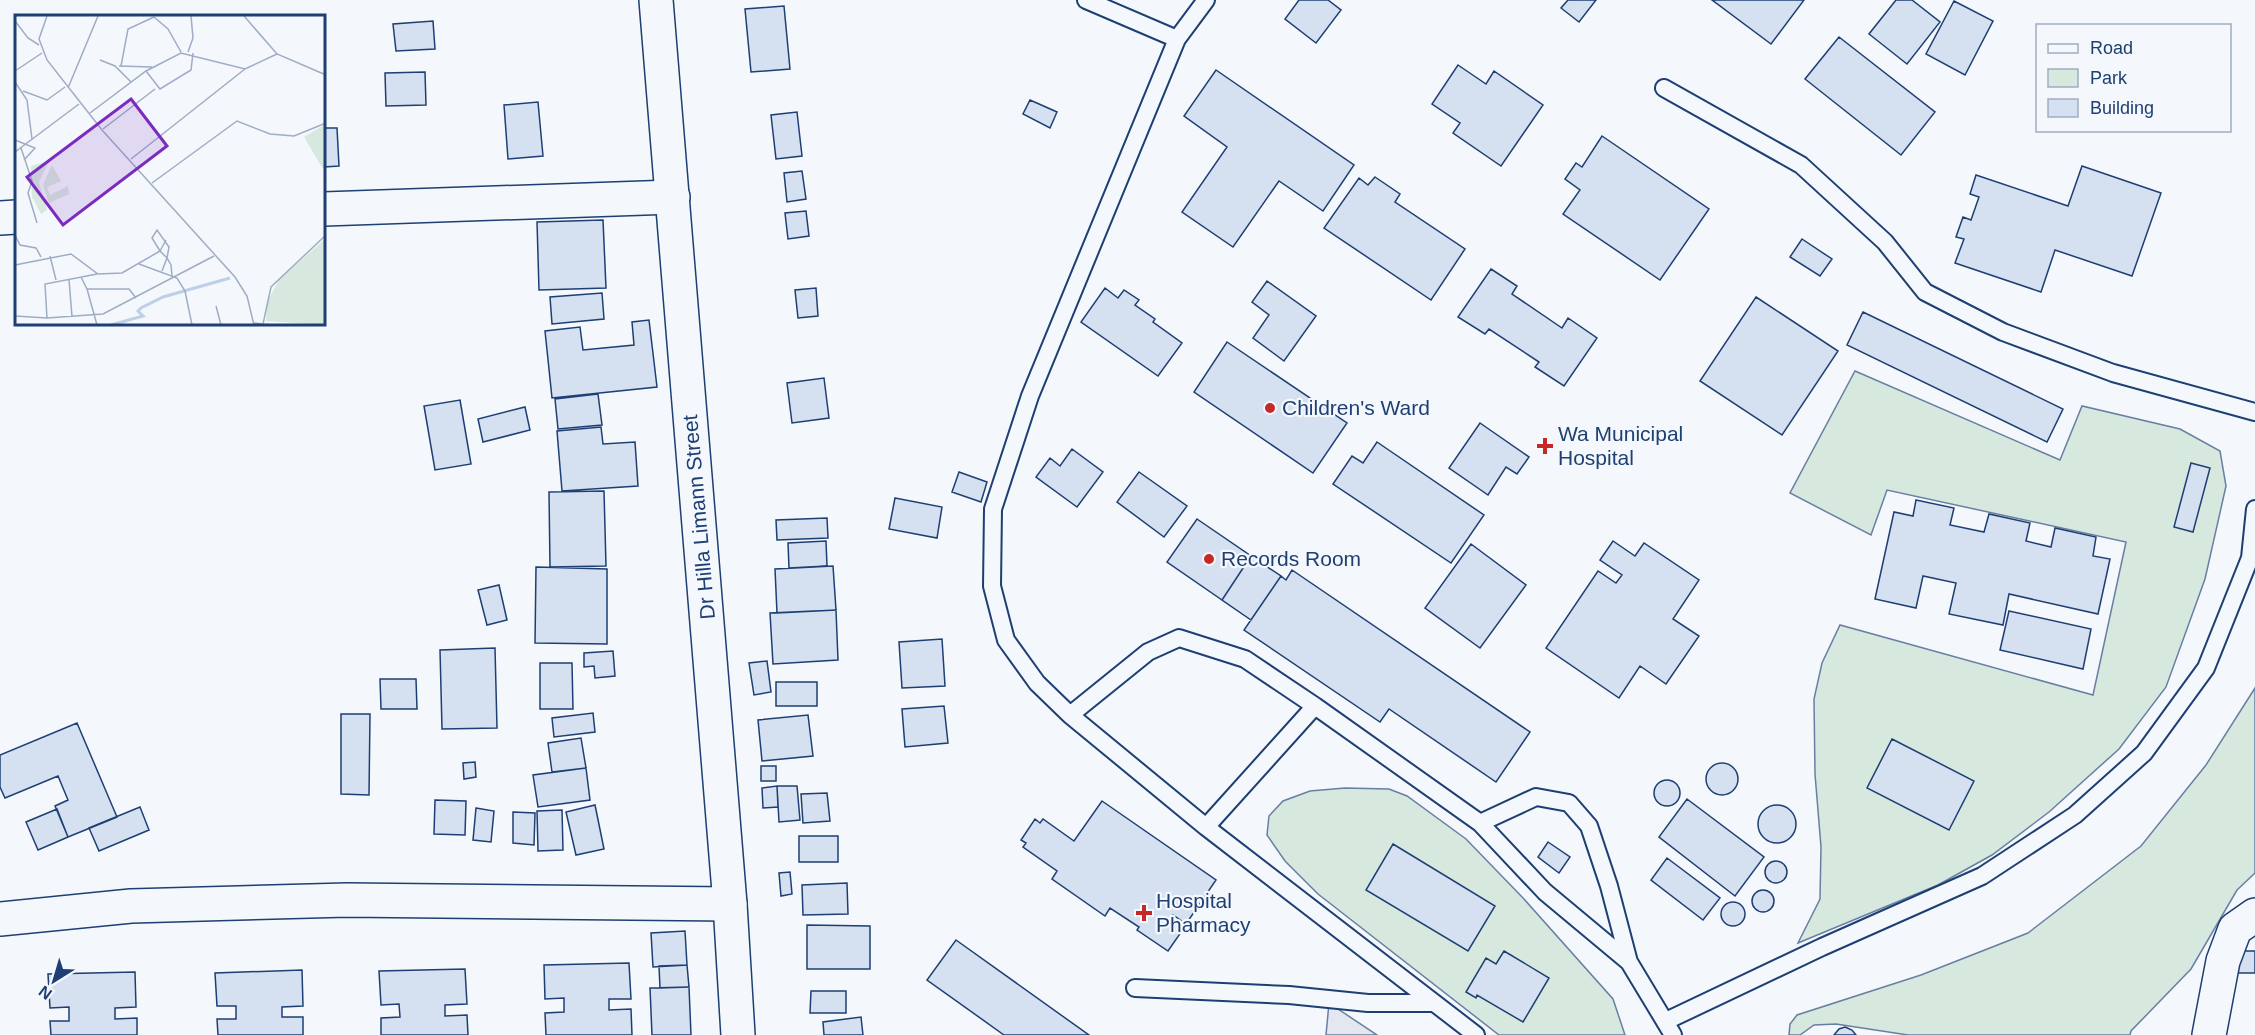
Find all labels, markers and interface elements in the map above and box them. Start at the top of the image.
inset map [15,15,326,326]
legend [2036,24,2231,132]
text: Road [2090,38,2133,58]
text: Park [2090,68,2128,88]
text: Building [2090,98,2154,118]
place label: Children's Ward [1282,396,1430,419]
marker: Children's Ward [1263,401,1277,415]
street label: Dr Hilla Limann Street [678,414,719,620]
place label: Wa Municipal Hospital [1558,422,1683,469]
marker: Wa Municipal Hospital [1536,437,1554,455]
place label: Records Room [1221,547,1361,570]
marker: Records Room [1202,552,1216,566]
place label: Hospital Pharmacy [1156,889,1251,936]
marker: Hospital Pharmacy [1137,906,1151,920]
north arrow [24,951,84,1011]
text: N [36,982,55,1003]

